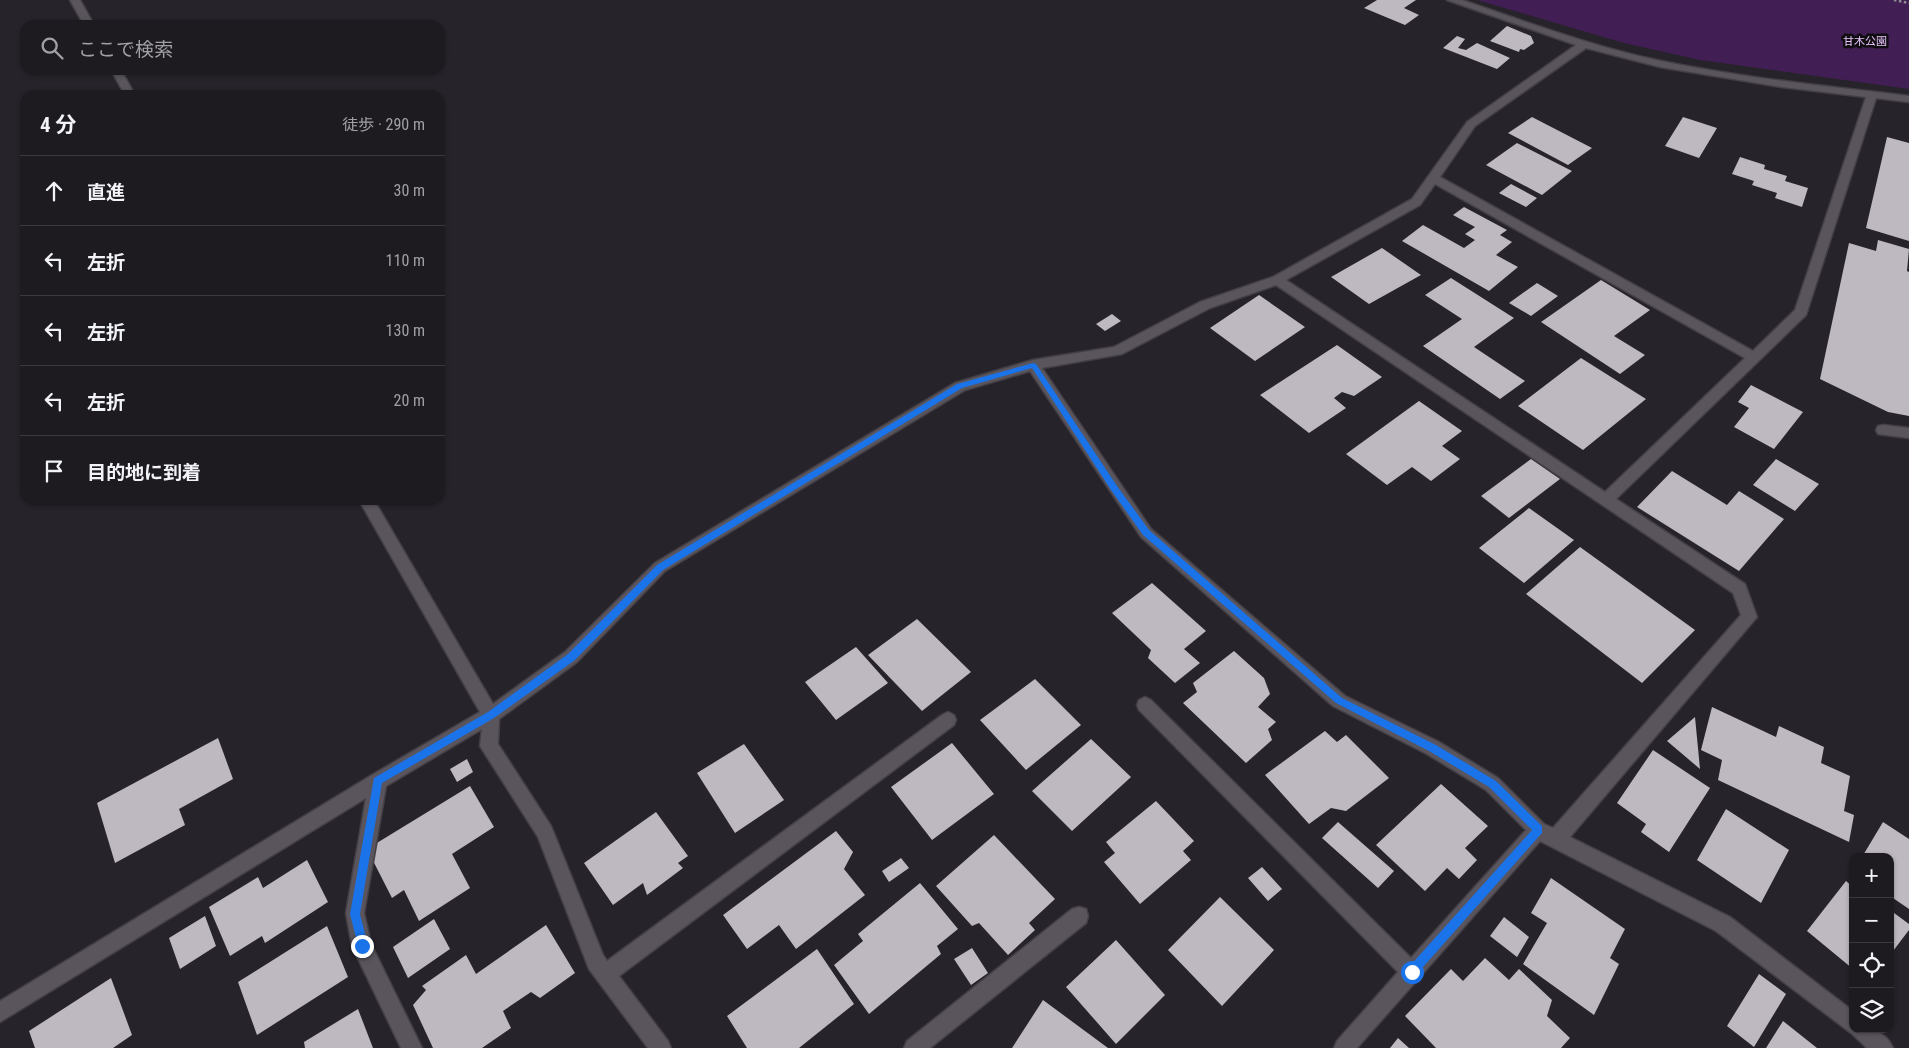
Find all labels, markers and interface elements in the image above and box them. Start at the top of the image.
search box [20,20,445,75]
icon: search [38,34,66,62]
park label: 甘木公園 [1843,35,1887,48]
text: ここで検索 [78,38,173,61]
text: 4 分 [40,113,76,137]
text: 徒歩 · 290 m [342,115,425,134]
icon: ahead [40,177,68,205]
text: 直進 [87,181,125,204]
text: 30 m [393,181,425,200]
icon: left [40,247,68,275]
text: 左折 [87,251,125,274]
text: 110 m [386,251,425,270]
icon: left [40,317,68,345]
text: 左折 [87,321,125,344]
text: 130 m [386,321,425,340]
icon: left [40,387,68,415]
text: 左折 [87,391,125,414]
text: 20 m [393,391,425,410]
icon: arrive [40,457,68,485]
text: 目的地に到着 [87,461,201,484]
map controls [1849,853,1894,1033]
button: + [1849,853,1894,898]
button: − [1849,898,1894,943]
route end [351,935,374,958]
button: locate [1849,943,1894,988]
route start [1401,961,1424,984]
button: layers [1849,988,1894,1033]

